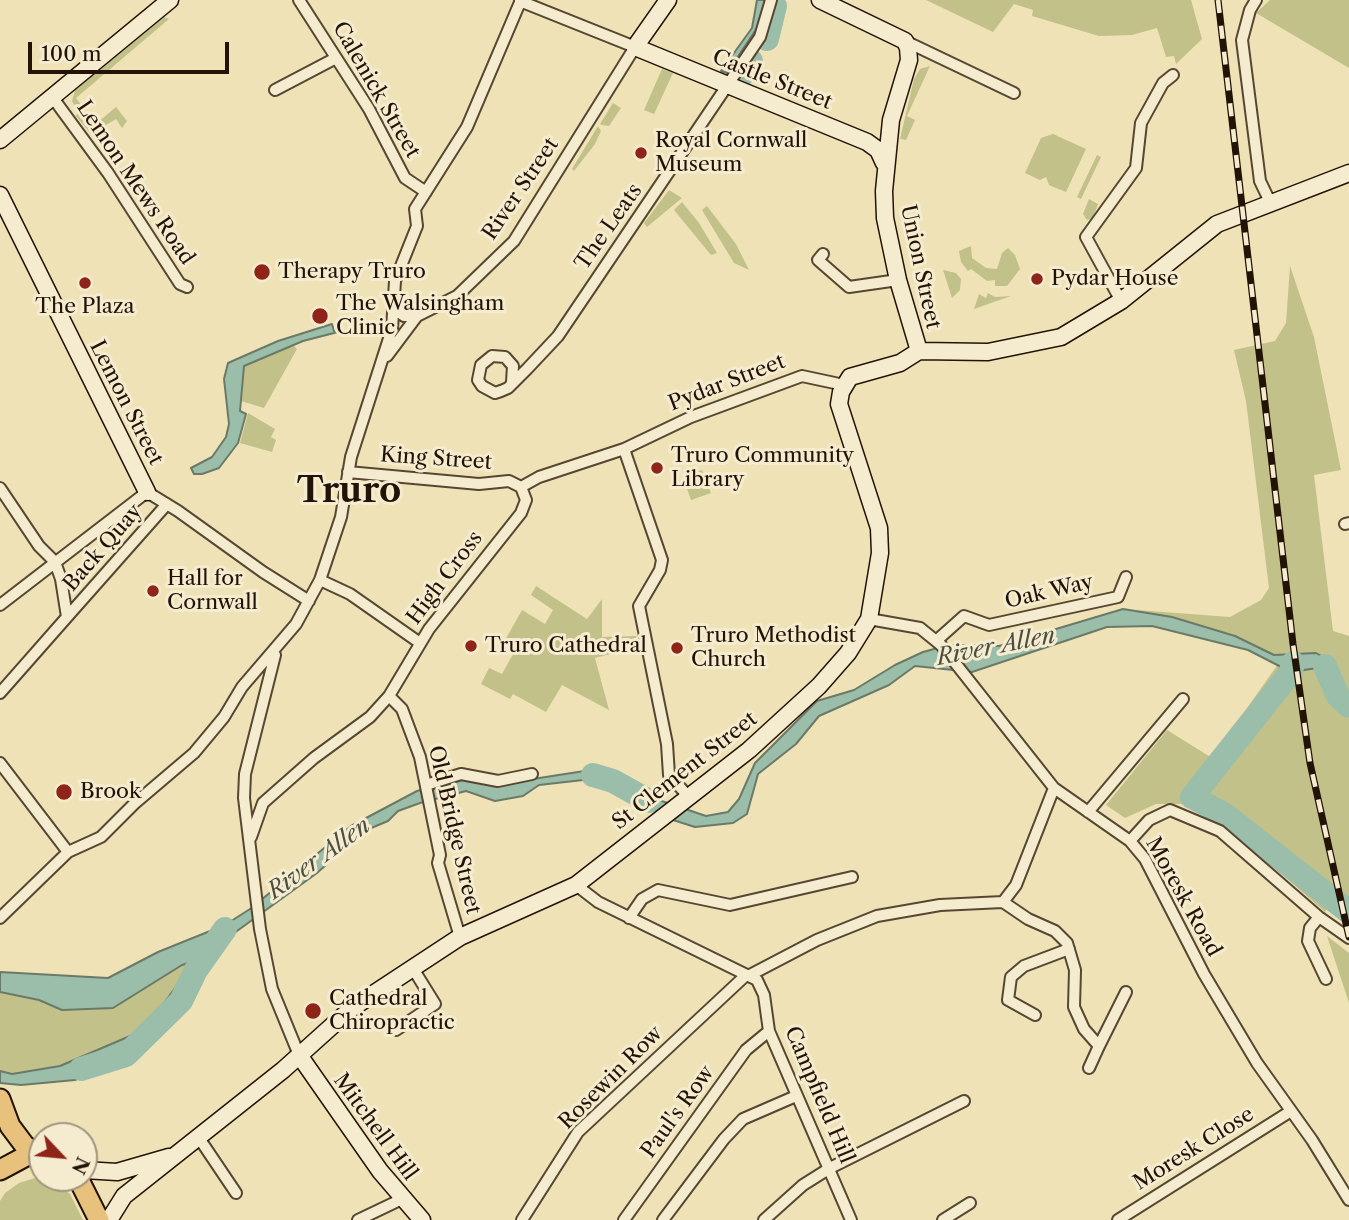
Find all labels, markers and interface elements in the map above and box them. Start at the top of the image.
street label: Calenick Street [327,17,425,163]
scale bar [32,28,233,72]
text: 100 m [41,41,102,66]
street label: Castle Street [708,45,836,115]
street label: Lemon Mews Road [71,96,199,270]
place label: Royal Cornwall Museum [655,128,807,178]
street label: River Street [478,133,564,245]
marker: Royal Cornwall Museum [633,145,649,161]
street label: The Leats [570,179,648,275]
street label: Union Street [895,203,945,331]
place label: Therapy Truro [278,259,426,285]
marker: Therapy Truro [252,262,272,282]
place label: Pydar House [1051,266,1179,292]
marker: Pydar House [1029,271,1045,287]
marker: The Plaza [77,275,93,291]
place label: The Walsingham Clinic [336,291,504,341]
place label: The Plaza [35,294,135,320]
marker: The Walsingham Clinic [310,306,330,326]
street label: Lemon Street [84,337,168,469]
street label: Pydar Street [665,349,789,417]
street label: King Street [379,443,493,475]
place label: Truro Community Library [671,443,854,493]
marker: Truro Community Library [649,460,665,476]
district label: Truro [297,471,401,513]
street label: Back Quay [58,499,148,597]
street label: High Cross [402,526,488,630]
place label: Hall for Cornwall [167,566,258,616]
street label: Oak Way [1002,570,1096,614]
marker: Hall for Cornwall [145,583,161,599]
water label: River Allen [934,622,1058,672]
place label: Truro Methodist Church [691,623,856,673]
place label: Truro Cathedral [485,633,647,659]
marker: Truro Cathedral [463,638,479,654]
marker: Truro Methodist Church [669,640,685,656]
street label: St Clement Street [608,707,762,835]
street label: Old Bridge Street [422,743,486,917]
place label: Brook [80,779,141,805]
marker: Brook [54,782,74,802]
water label: River Allen [262,812,376,906]
street label: Moresk Road [1140,833,1226,961]
place label: Cathedral Chiropractic [329,986,455,1036]
marker: Cathedral Chiropractic [303,1001,323,1021]
street label: Rosewin Row [554,1021,668,1135]
street label: Campfield Hill [779,1023,859,1167]
street label: Paul's Row [636,1061,720,1163]
street label: Mitchell Hill [328,1069,422,1185]
street label: Moresk Close [1129,1102,1259,1196]
north arrow [28,1122,98,1192]
text: N [67,1153,94,1178]

